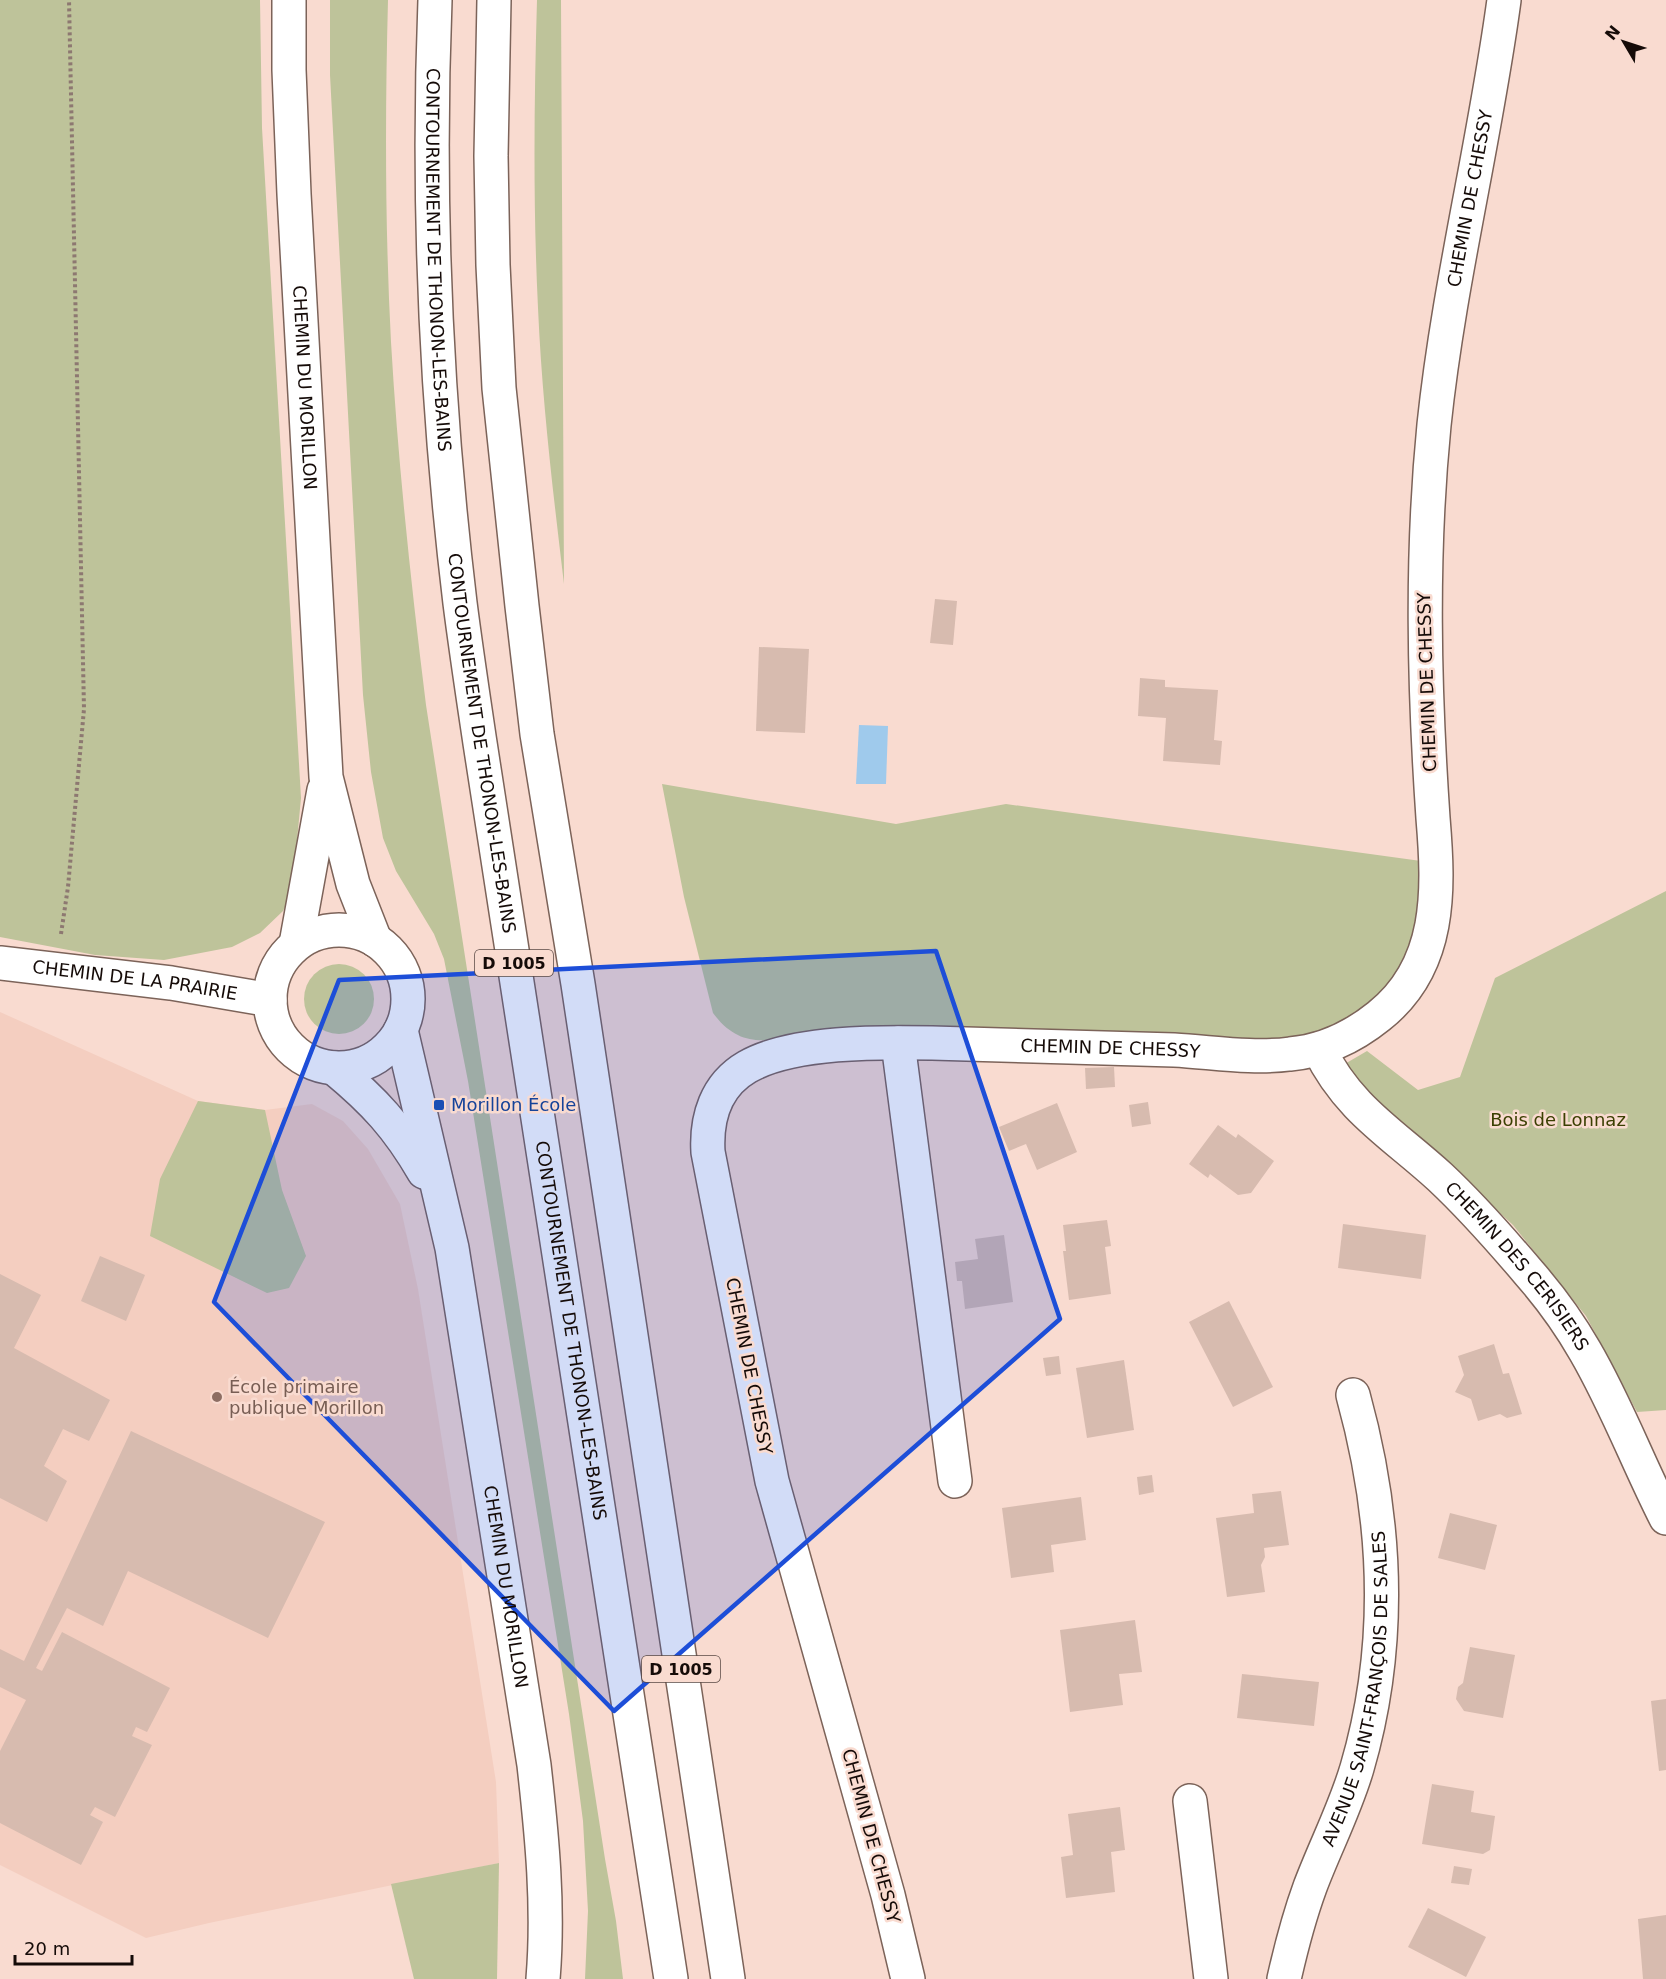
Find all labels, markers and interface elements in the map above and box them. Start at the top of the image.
north arrow [1594,12,1654,72]
text: N [1601,22,1624,44]
street label: CONTOURNEMENT DE THONON-LES-BAINS [422,68,456,452]
street label: CHEMIN DE CHESSY [1443,107,1496,289]
street label: CHEMIN DU MORILLON [289,285,321,490]
street label: CONTOURNEMENT DE THONON-LES-BAINS [444,552,520,935]
street label: CHEMIN DE CHESSY [1413,591,1440,772]
road number: D 1005 [475,950,553,976]
street label: CHEMIN DE LA PRAIRIE [31,956,239,1004]
street label: CHEMIN DE CHESSY [1020,1035,1202,1062]
place label: Morillon École [451,1094,576,1115]
marker: Morillon École [432,1098,446,1112]
park label: Bois de Lonnaz [1490,1109,1626,1130]
street label: CONTOURNEMENT DE THONON-LES-BAINS [532,1139,611,1522]
street label: CHEMIN DES CERISIERS [1441,1177,1594,1354]
street label: CHEMIN DE CHESSY [722,1276,777,1457]
place label: École primaire publique Morillon [229,1376,384,1418]
marker: École primaire publique Morillon [210,1390,224,1404]
street label: CHEMIN DU MORILLON [480,1484,533,1690]
street label: AVENUE SAINT-FRANÇOIS DE SALES [1317,1530,1391,1849]
road number: D 1005 [642,1656,720,1682]
street label: CHEMIN DE CHESSY [838,1746,905,1926]
scale bar [15,1928,132,1966]
text: 20 m [24,1938,70,1959]

